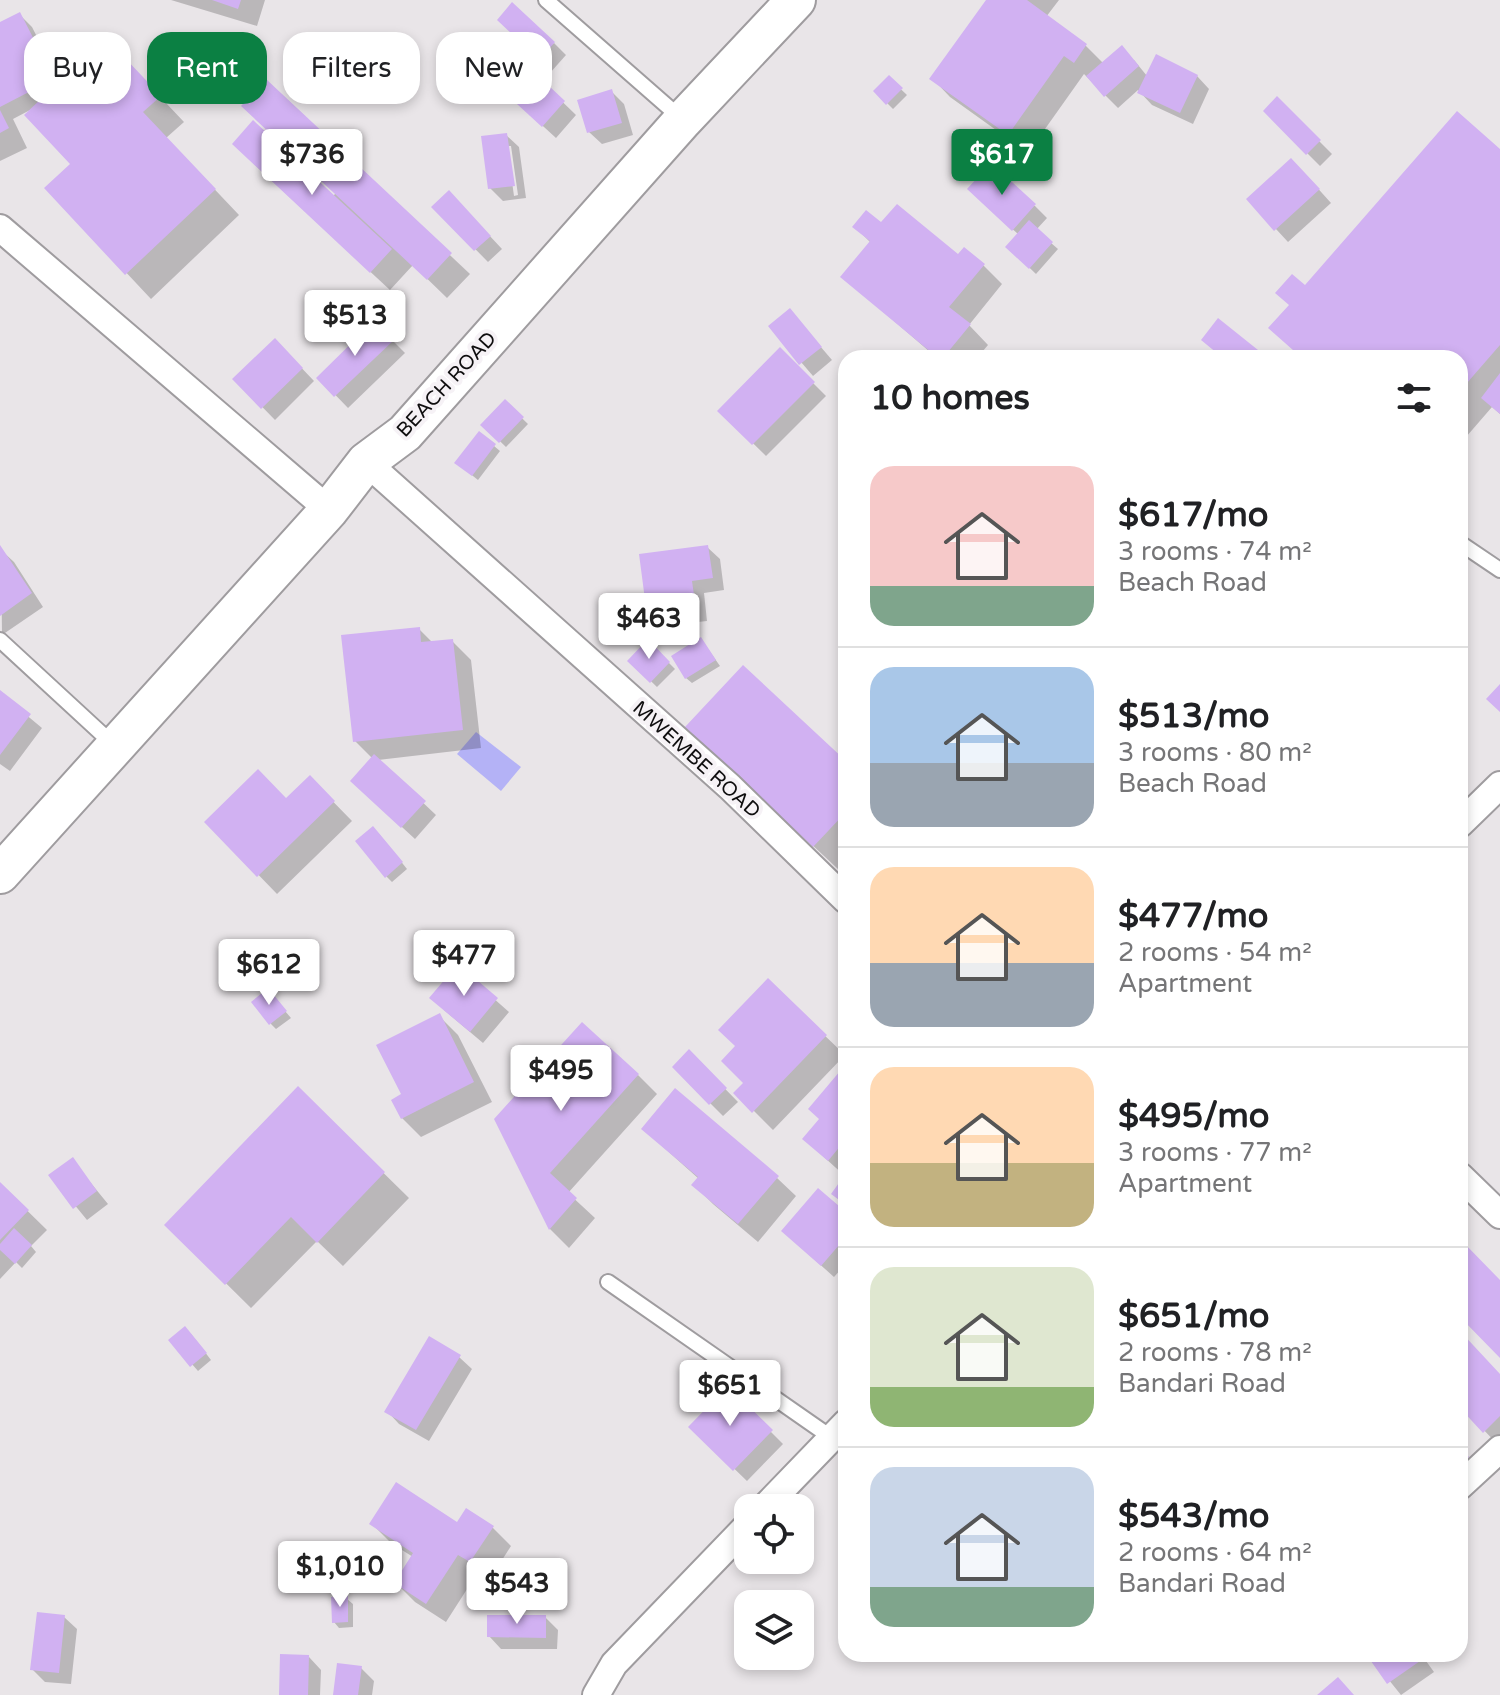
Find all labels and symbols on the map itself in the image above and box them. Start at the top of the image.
pin: $736 [265,129,359,197]
pin: $617 [955,129,1049,197]
pin: $513 [308,290,402,358]
street label: BEACH ROAD [392,327,502,442]
pin: $463 [602,593,696,661]
street label: MWEMBE ROAD [628,696,765,823]
pin: $477 [417,930,511,998]
pin: $612 [222,939,316,1007]
pin: $495 [514,1045,608,1113]
pin: $651 [683,1360,777,1428]
pin: $1,010 [275,1541,405,1609]
pin: $543 [470,1558,564,1626]

